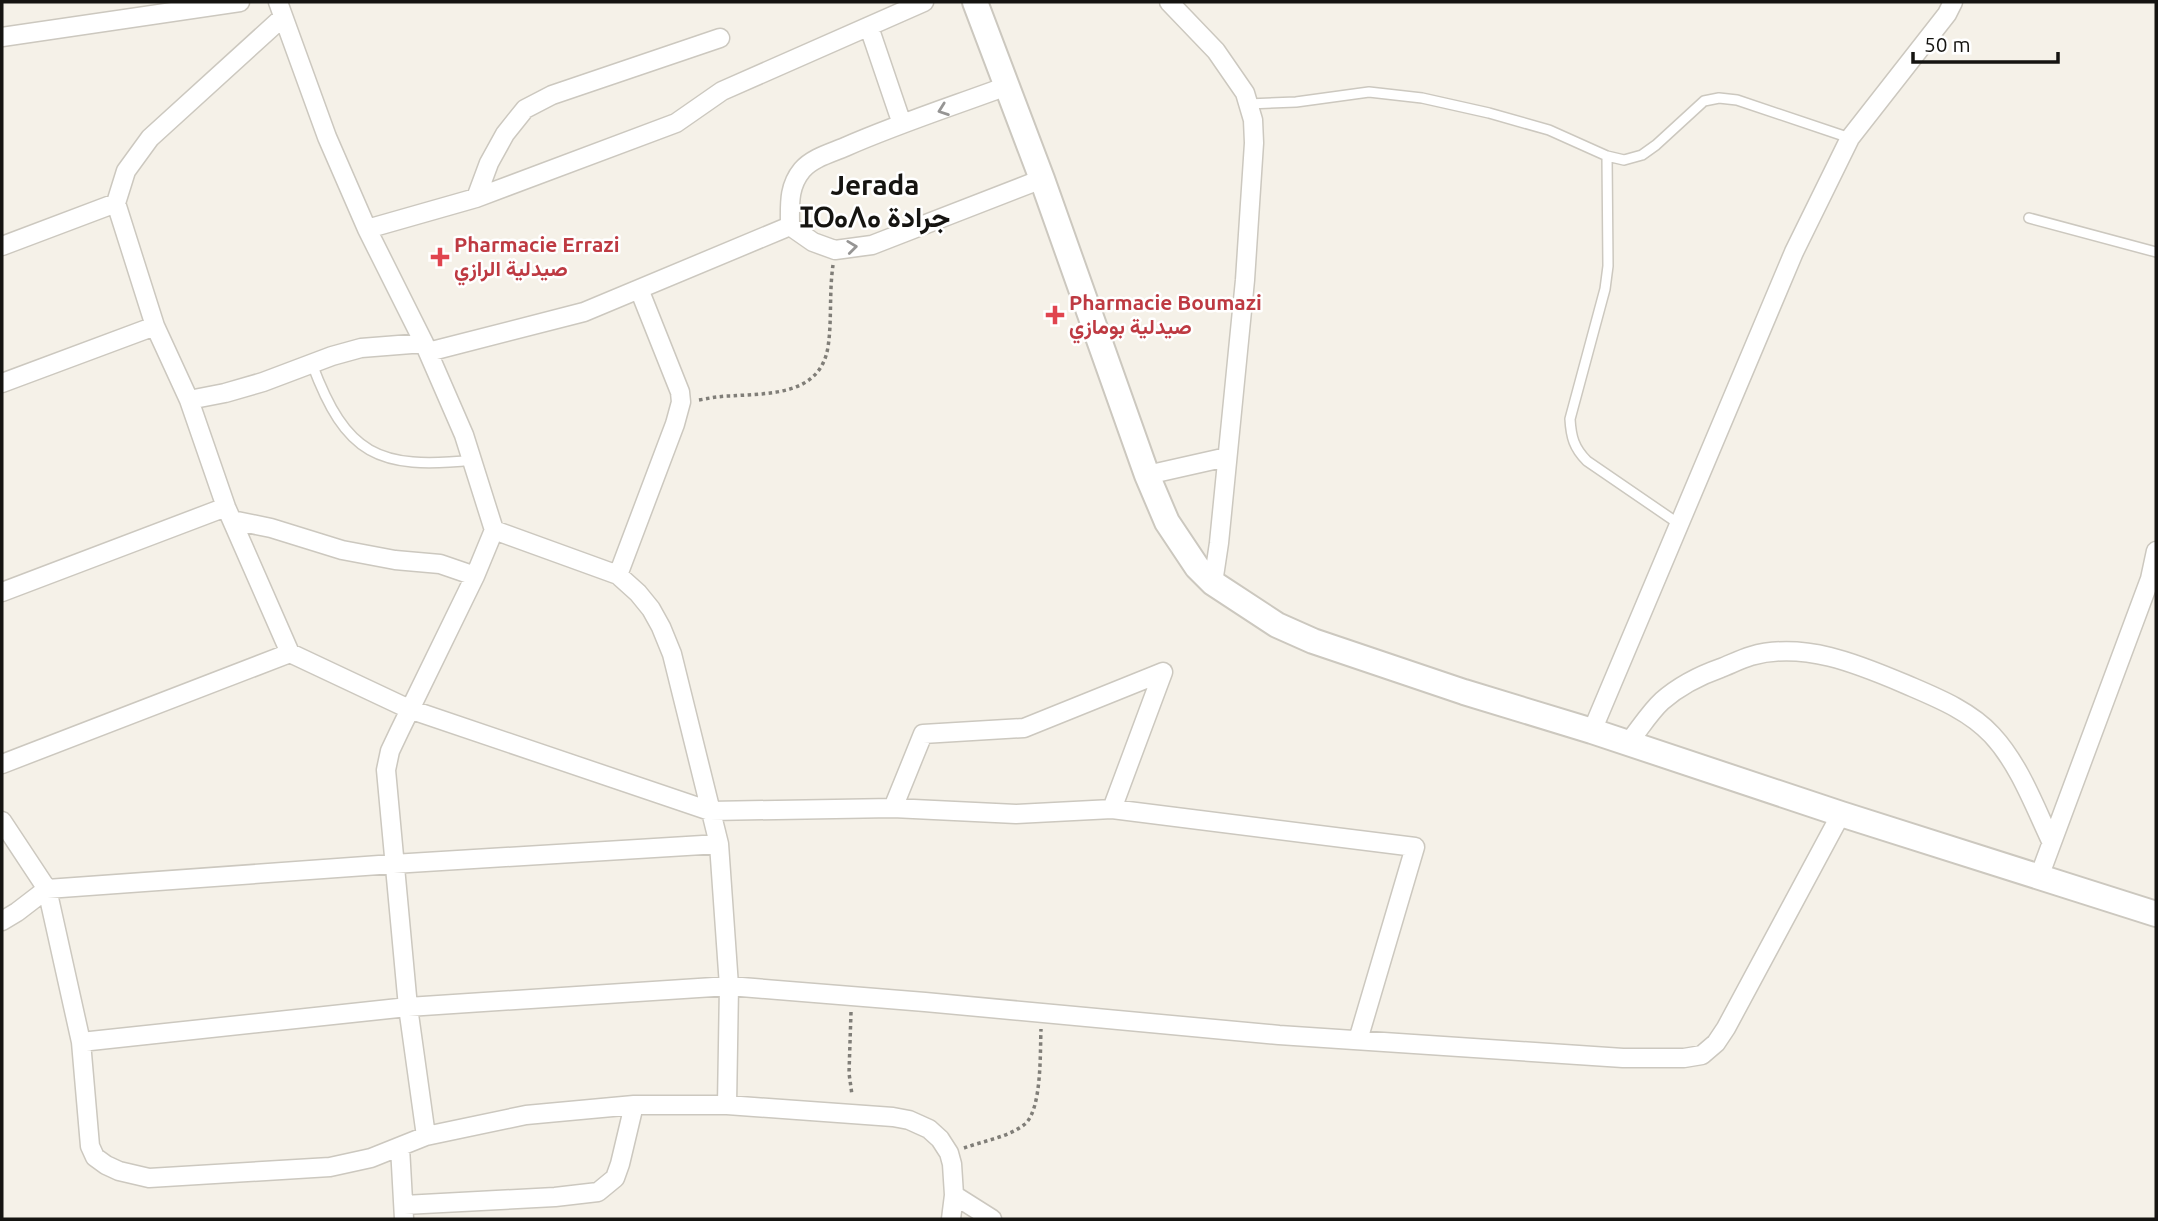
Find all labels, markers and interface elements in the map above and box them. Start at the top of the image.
scale bar [1913,21,2058,65]
text: 50 m [1924,32,1971,56]
one-way arrow [937,101,949,115]
district label: Jerada ⵊⵔⴰⴷⴰ جرادة [800,169,950,235]
place label: Pharmacie Errazi صيدلية الرازي [454,232,619,286]
one-way arrow [846,240,858,255]
marker: Pharmacie Errazi صيدلية الرازي [432,249,448,265]
place label: Pharmacie Boumazi صيدلية بومازي [1069,290,1262,344]
marker: Pharmacie Boumazi صيدلية بومازي [1047,307,1063,323]

